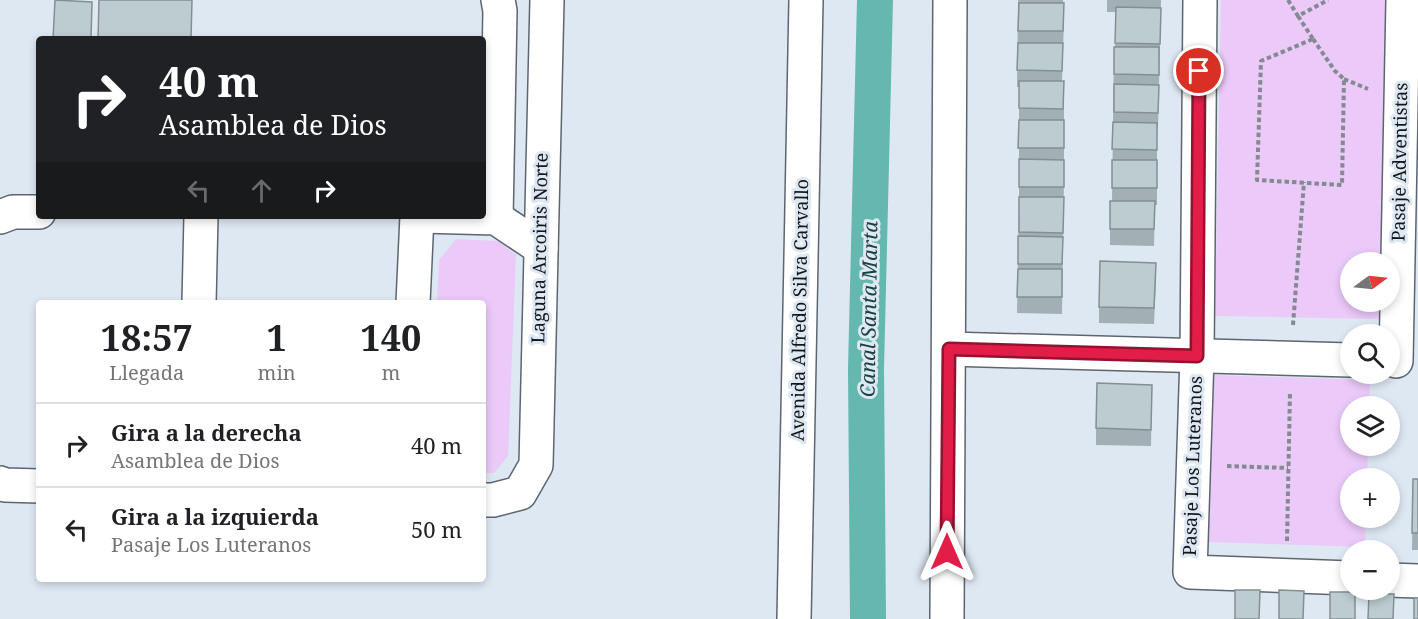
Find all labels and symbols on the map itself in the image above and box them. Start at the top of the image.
pin [1173,45,1224,96]
street label: Pasaje Adventistas [1386,82,1412,242]
street label: Laguna Arcoiris Norte [525,152,553,344]
street label: Avenida Alfredo Silva Carvallo [785,179,813,441]
water label: Canal Santa Marta [853,220,884,397]
north arrow [1340,252,1400,312]
street label: Pasaje Los Luteranos [1177,375,1207,557]
position arrow [915,520,979,584]

